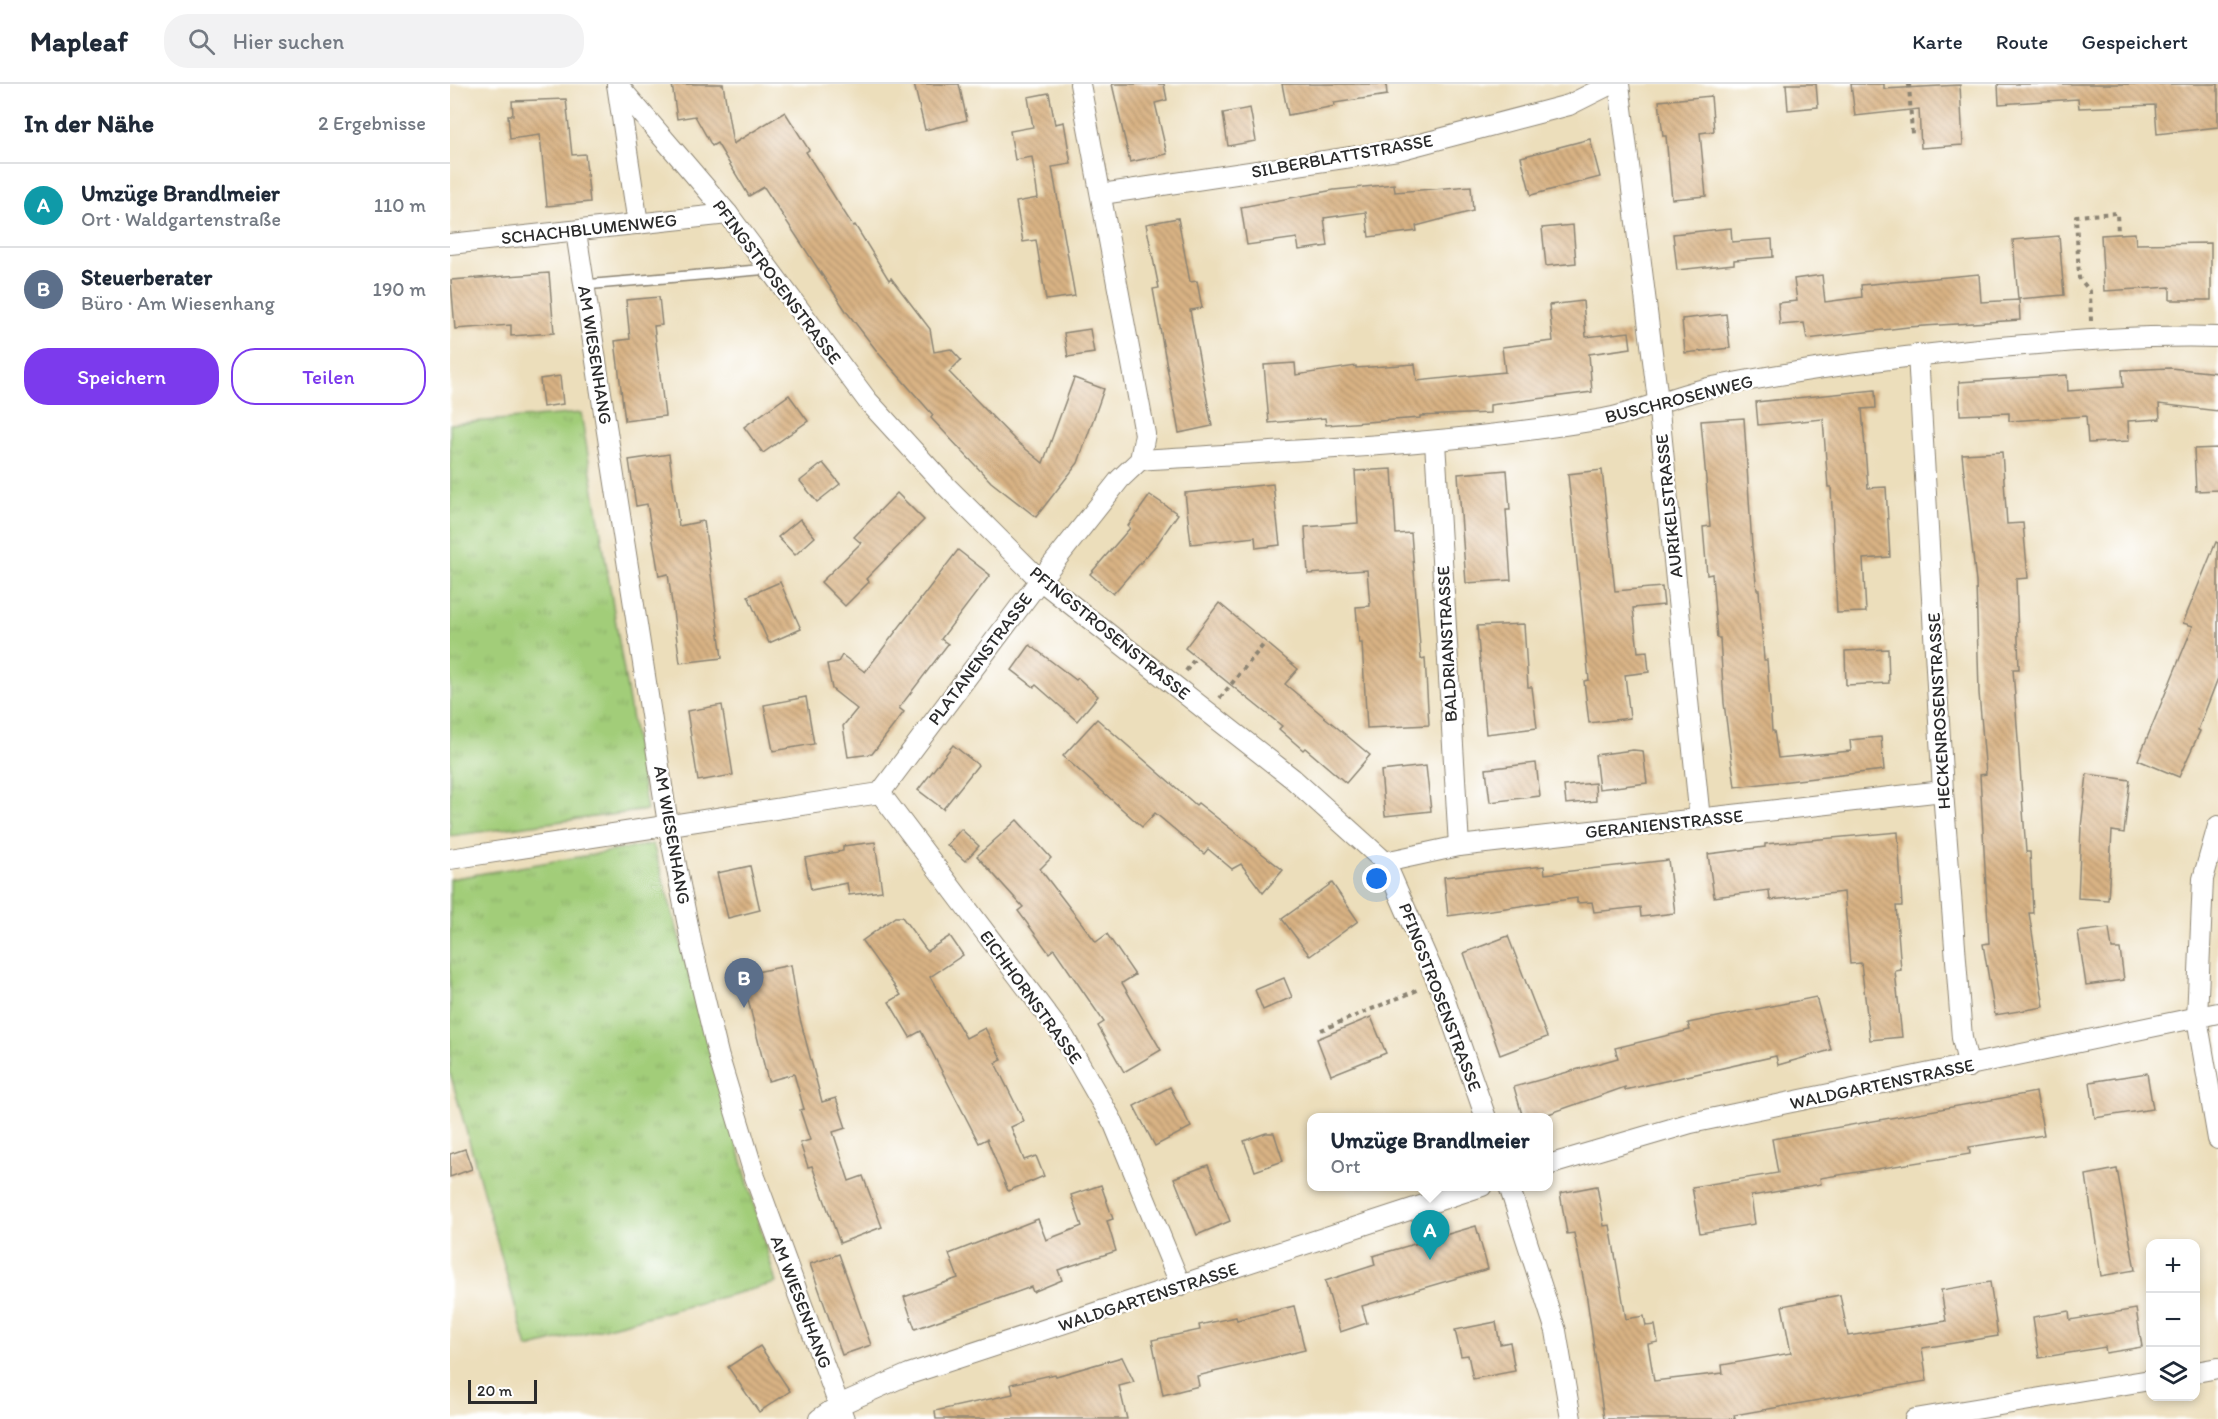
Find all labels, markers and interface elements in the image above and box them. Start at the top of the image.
search box [164,14,584,68]
text: Mapleaf [30,24,128,58]
icon: search [185,25,218,58]
text: Hier suchen [233,28,344,55]
text: Karte [1912,29,1963,54]
text: Route [1996,29,2049,54]
text: Gespeichert [2082,29,2188,54]
text: In der Nähe [24,107,154,139]
text: 2 Ergebnisse [318,111,426,135]
street label: SILBERBLATTSTRASSE [1249,129,1435,183]
text: Umzüge Brandlmeier [81,180,280,207]
text: A [37,193,50,217]
text: 110 m [374,193,426,217]
street label: PFINGSTROSENSTRASSE [708,195,846,369]
text: Ort · Waldgartenstraße [81,207,281,231]
street label: SCHACHBLUMENWEG [500,209,678,249]
text: Steuerberater [81,264,212,291]
text: B [37,277,50,301]
text: 190 m [373,277,426,301]
street label: AM WIESENHANG [573,284,617,426]
text: Büro · Am Wiesenhang [81,291,275,315]
button: Speichern [24,348,219,405]
button: Teilen [231,348,426,405]
street label: BUSCHROSENWEG [1603,370,1755,428]
street label: AURIKELSTRASSE [1651,433,1687,579]
street label: PFINGSTROSENSTRASSE [1025,561,1195,705]
street label: BALDRIANSTRASSE [1432,565,1462,723]
street label: PLATANENSTRASSE [923,588,1037,730]
street label: HECKENROSENSTRASSE [1923,612,1955,810]
street label: AM WIESENHANG [649,764,695,906]
street label: GERANIENSTRASSE [1584,805,1744,843]
your location [1362,864,1391,893]
street label: PFINGSTROSENSTRASSE [1394,900,1486,1094]
street label: EICHHORNSTRASSE [975,926,1087,1068]
pin: B [724,958,764,1008]
street label: WALDGARTENSTRASSE [1788,1054,1976,1114]
popup [1307,1113,1553,1191]
text: Umzüge Brandlmeier [1331,1127,1529,1154]
text: Ort [1331,1154,1361,1178]
pin: A [1410,1210,1450,1260]
street label: AM WIESENHANG [766,1232,836,1372]
map controls [2146,1239,2200,1401]
button: + [2146,1239,2200,1293]
street label: WALDGARTENSTRASSE [1055,1258,1241,1336]
button: − [2146,1293,2200,1347]
button: layers [2146,1347,2200,1401]
scale bar [468,1377,537,1404]
text: 20 m [477,1381,512,1400]

